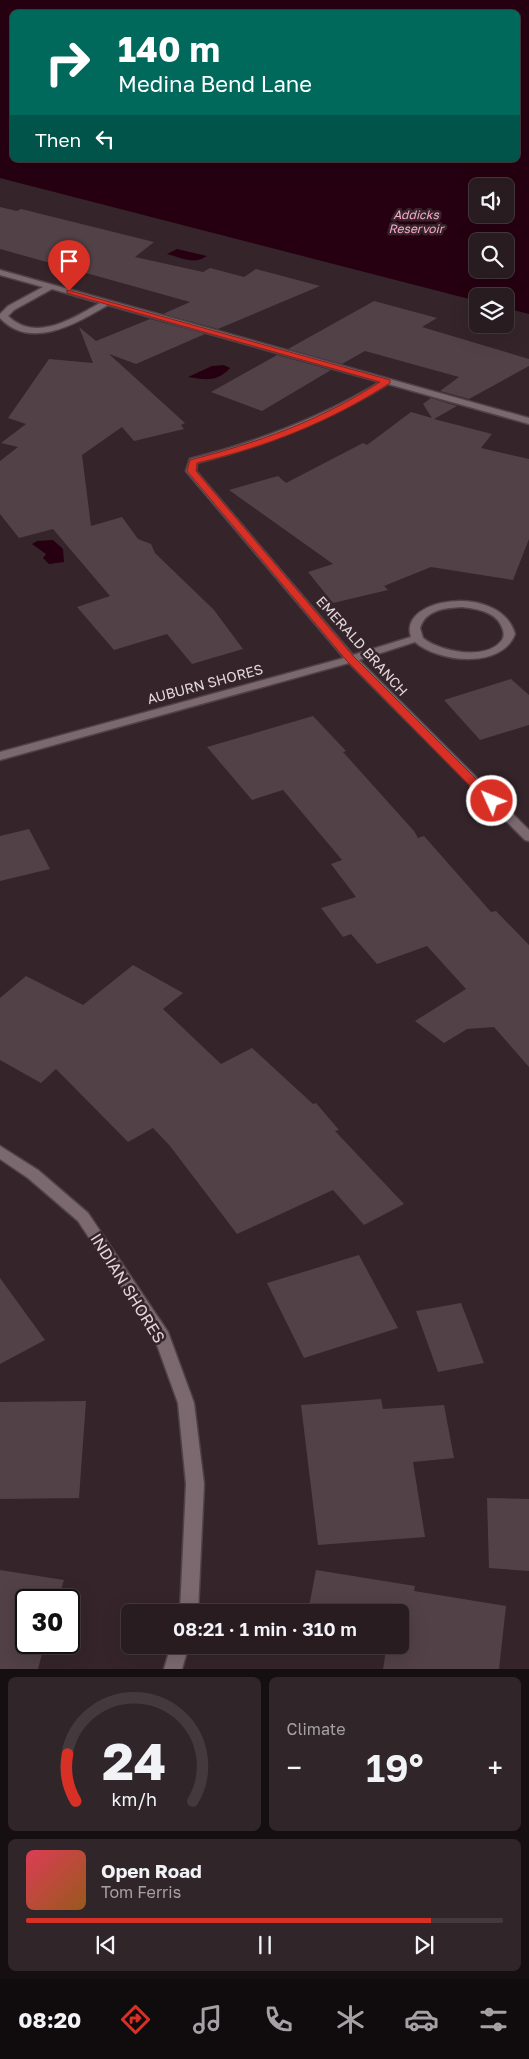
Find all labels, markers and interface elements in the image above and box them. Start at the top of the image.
text: 140 m [118,28,220,70]
icon: right [35,30,100,95]
text: Medina Bend Lane [118,70,312,97]
icon: left [91,125,119,153]
text: Then [35,128,81,151]
map controls [469,178,514,333]
button: sound [469,178,514,223]
water label: Addicks Reservoir [389,207,446,236]
button: search [469,233,514,278]
pin [48,240,90,291]
icon: arrive [55,247,83,275]
button: layers [469,288,514,333]
street label: EMERALD BRANCH [313,592,412,699]
street label: AUBURN SHORES [145,660,265,707]
position arrow [465,774,517,826]
street label: INDIAN SHORES [86,1230,170,1346]
speed limit sign: 30 [15,1589,80,1654]
text: 08:21 · 1 min · 310 m [173,1617,357,1640]
text: Climate [287,1719,346,1739]
text: 24 [102,1729,166,1791]
text: 19° [366,1745,424,1790]
text: − [287,1751,302,1784]
text: + [488,1751,503,1784]
text: km/h [112,1788,157,1810]
text: Open Road [101,1859,202,1882]
text: Tom Ferris [101,1882,181,1902]
icon: previous [92,1931,120,1959]
icon: pause [251,1931,279,1959]
icon: next [410,1931,438,1959]
icon: directions [118,2002,153,2037]
icon: music [190,2002,225,2037]
icon: phone [261,2002,296,2037]
icon: climate [333,2002,368,2037]
icon: car [404,2002,439,2037]
icon: filters [476,2002,511,2037]
text: 08:20 [18,2006,81,2033]

